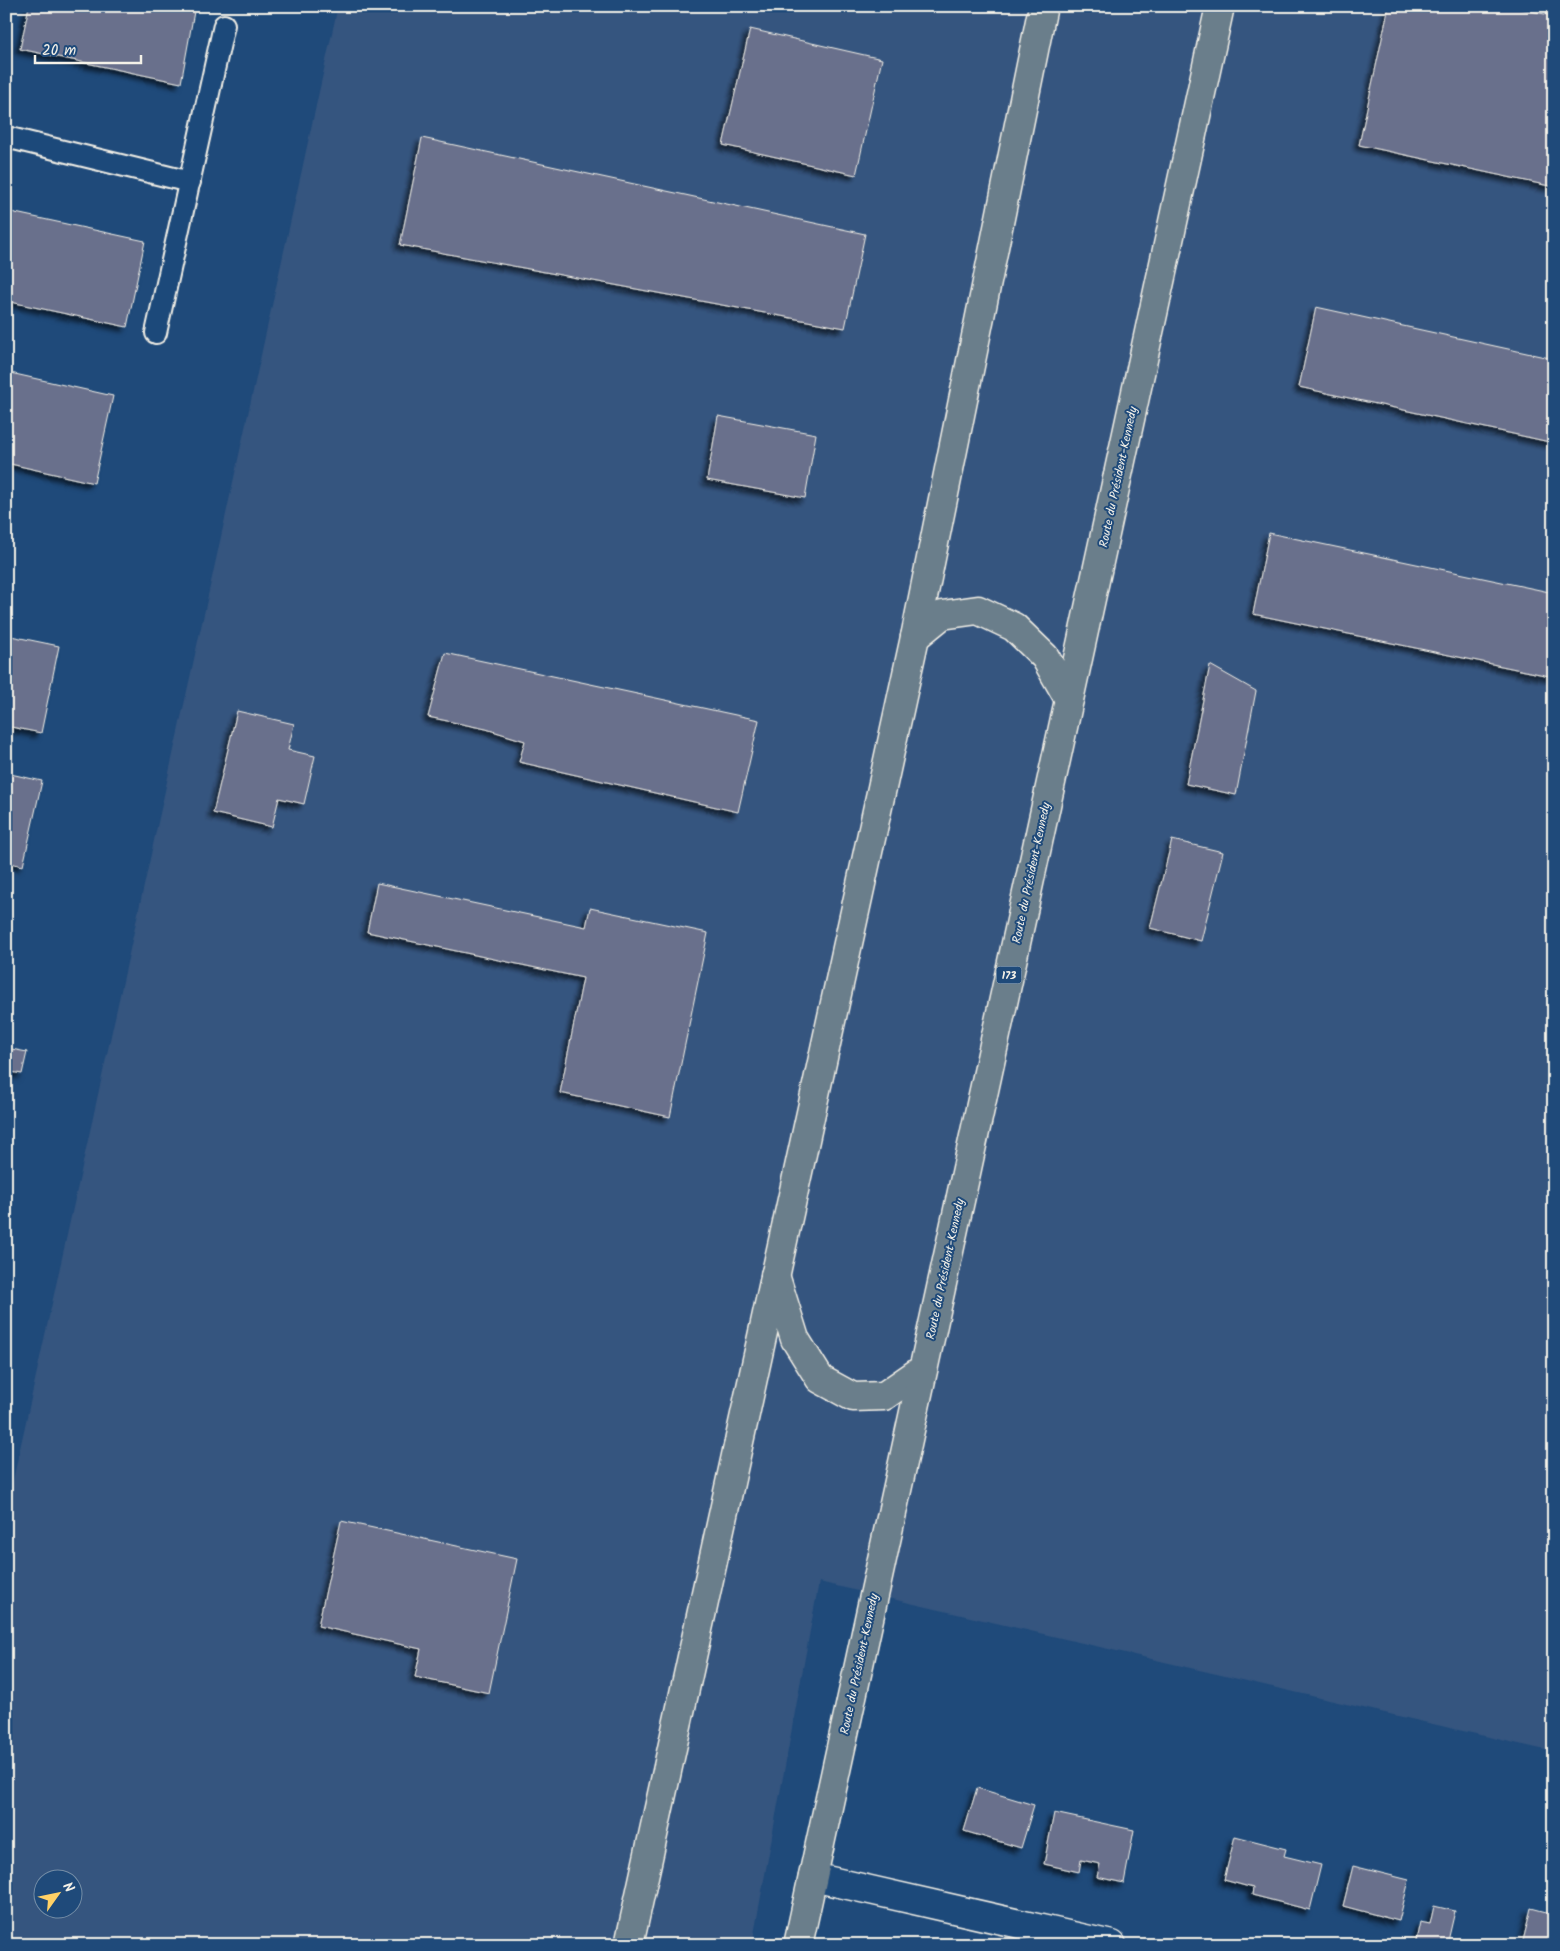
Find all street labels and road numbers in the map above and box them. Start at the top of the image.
street label: Route du Président-Kennedy [1094,405,1143,549]
street label: Route du Président-Kennedy [1007,801,1056,945]
road number: 173 [996,966,1022,984]
street label: Route du Président-Kennedy [921,1197,970,1341]
street label: Route du Président-Kennedy [835,1592,884,1736]

